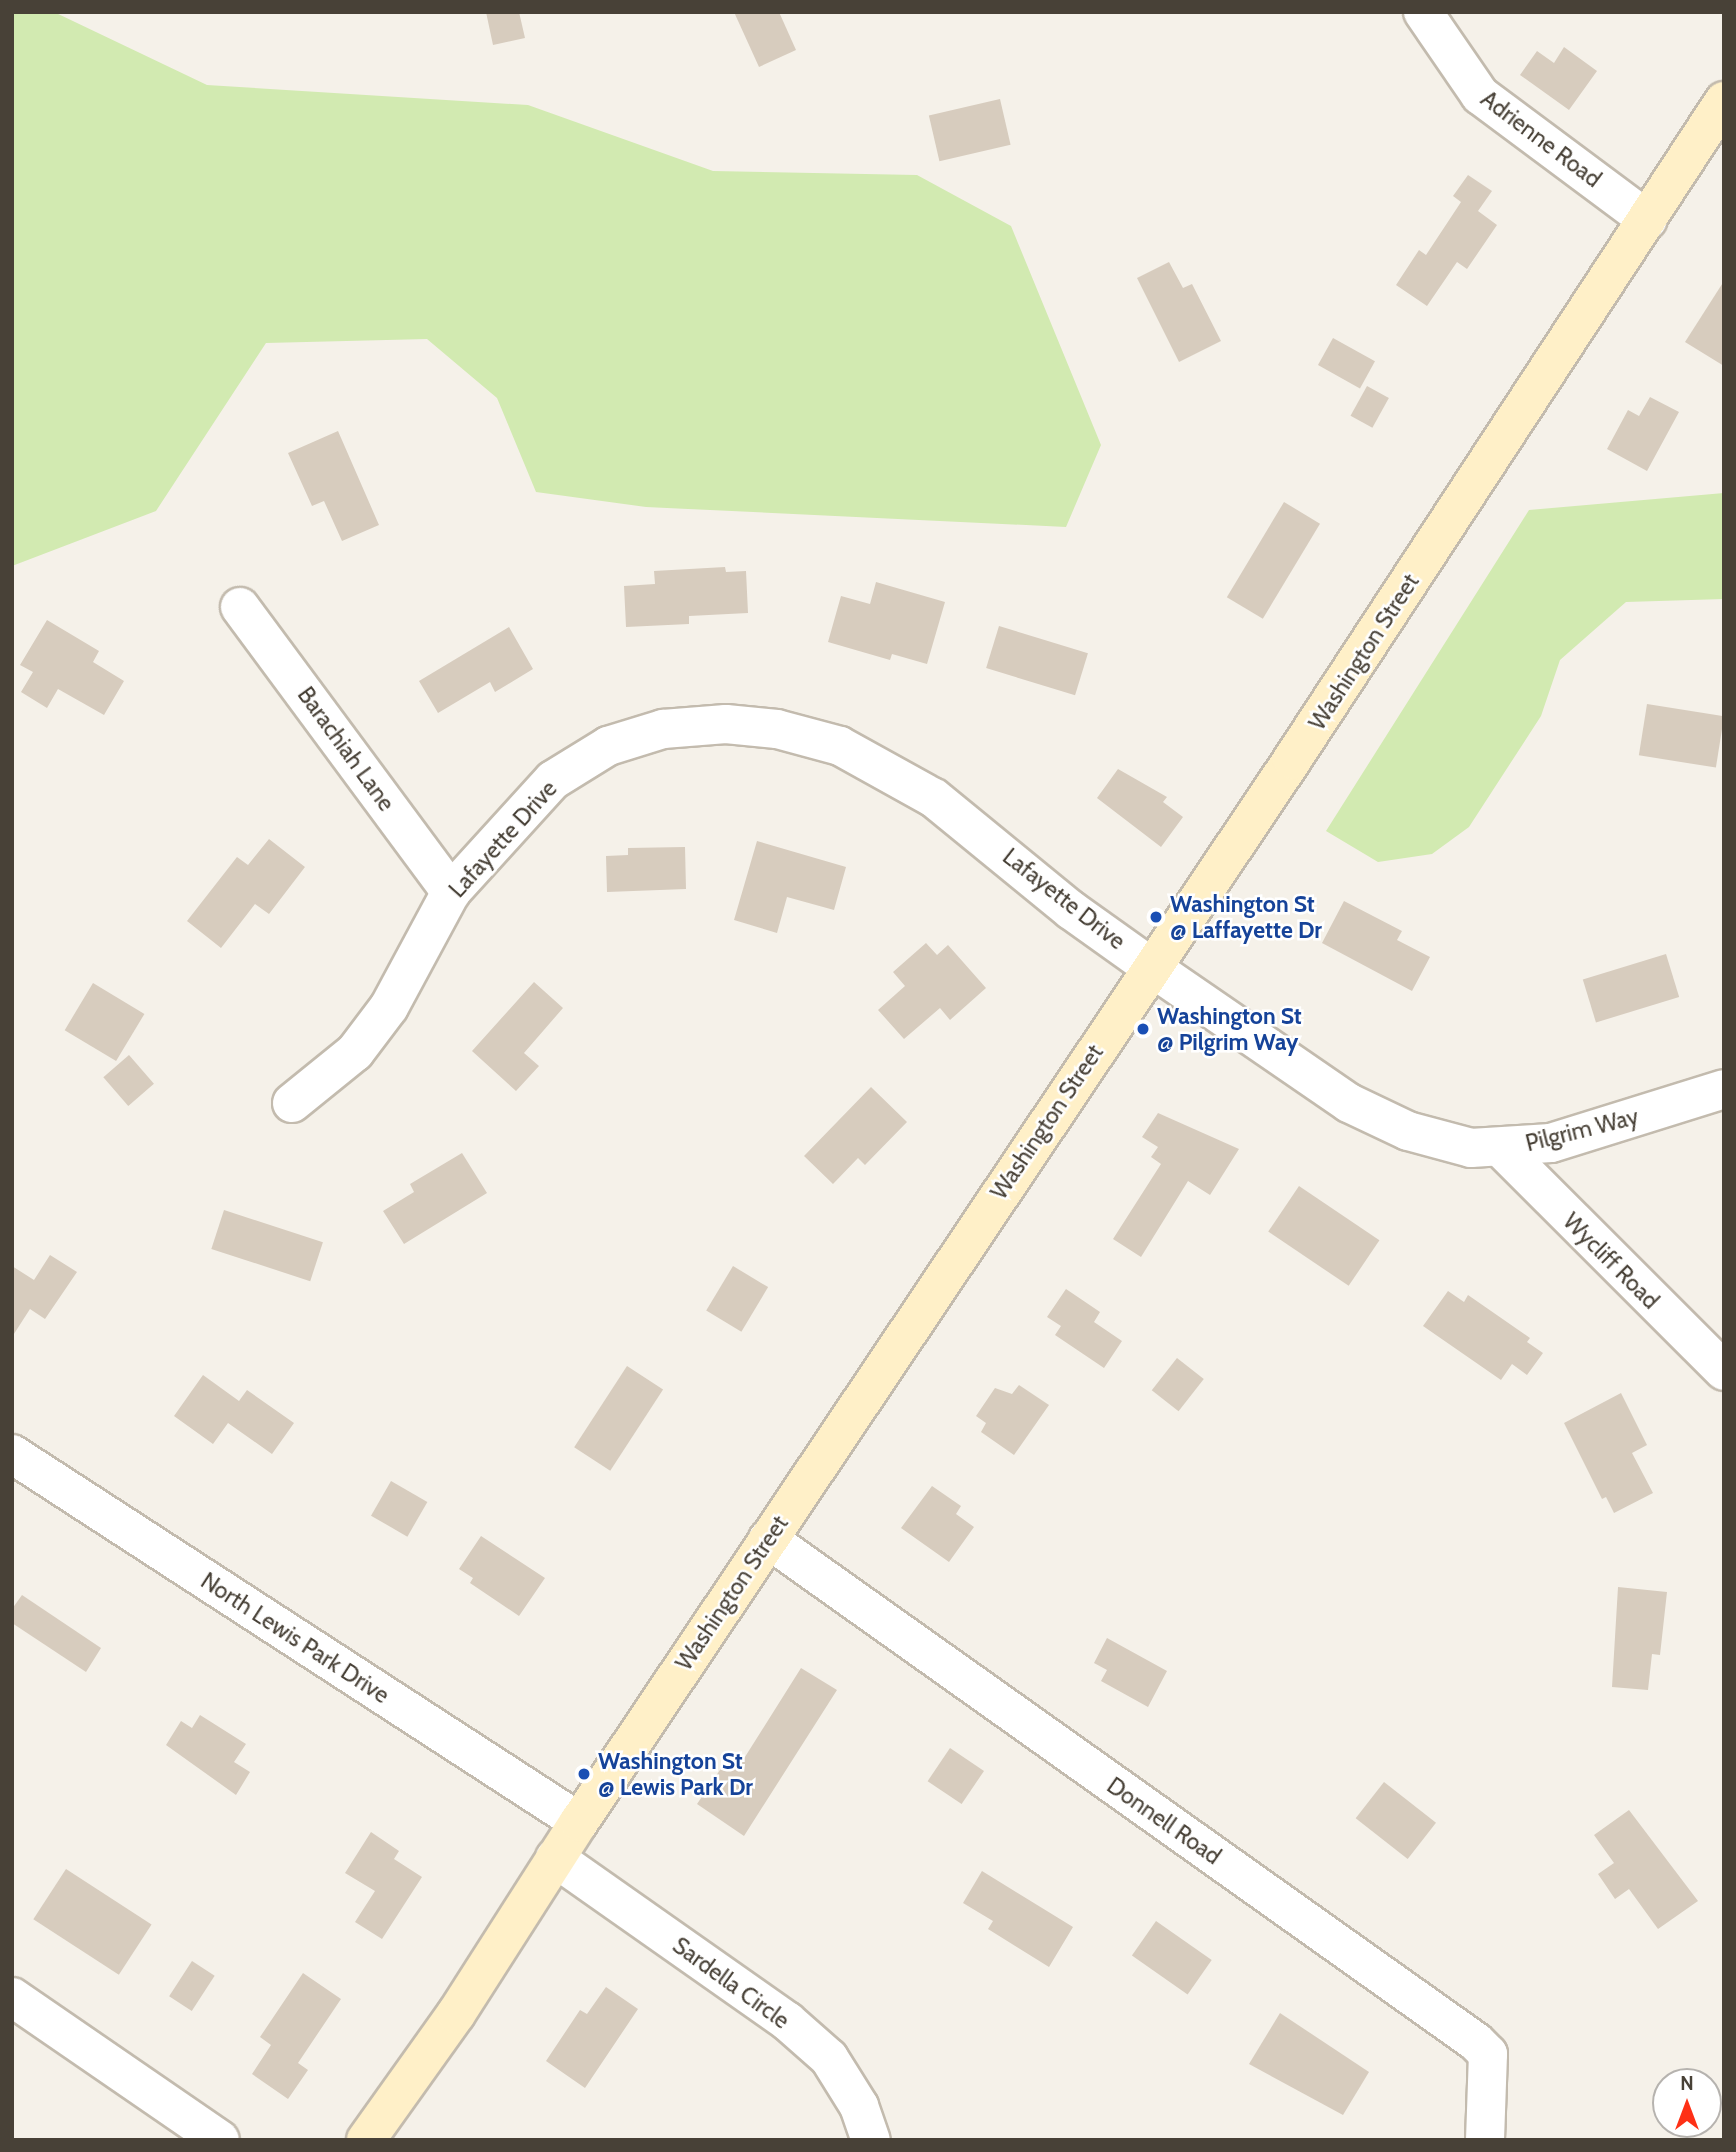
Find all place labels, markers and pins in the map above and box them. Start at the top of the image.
place label: Washington St @ Laffayette Dr [1170,890,1322,944]
marker: Washington St @ Laffayette Dr [1148,909,1164,925]
place label: Washington St @ Pilgrim Way [1157,1002,1302,1056]
marker: Washington St @ Pilgrim Way [1135,1021,1151,1037]
place label: Washington St @ Lewis Park Dr [598,1747,753,1801]
marker: Washington St @ Lewis Park Dr [576,1766,592,1782]

